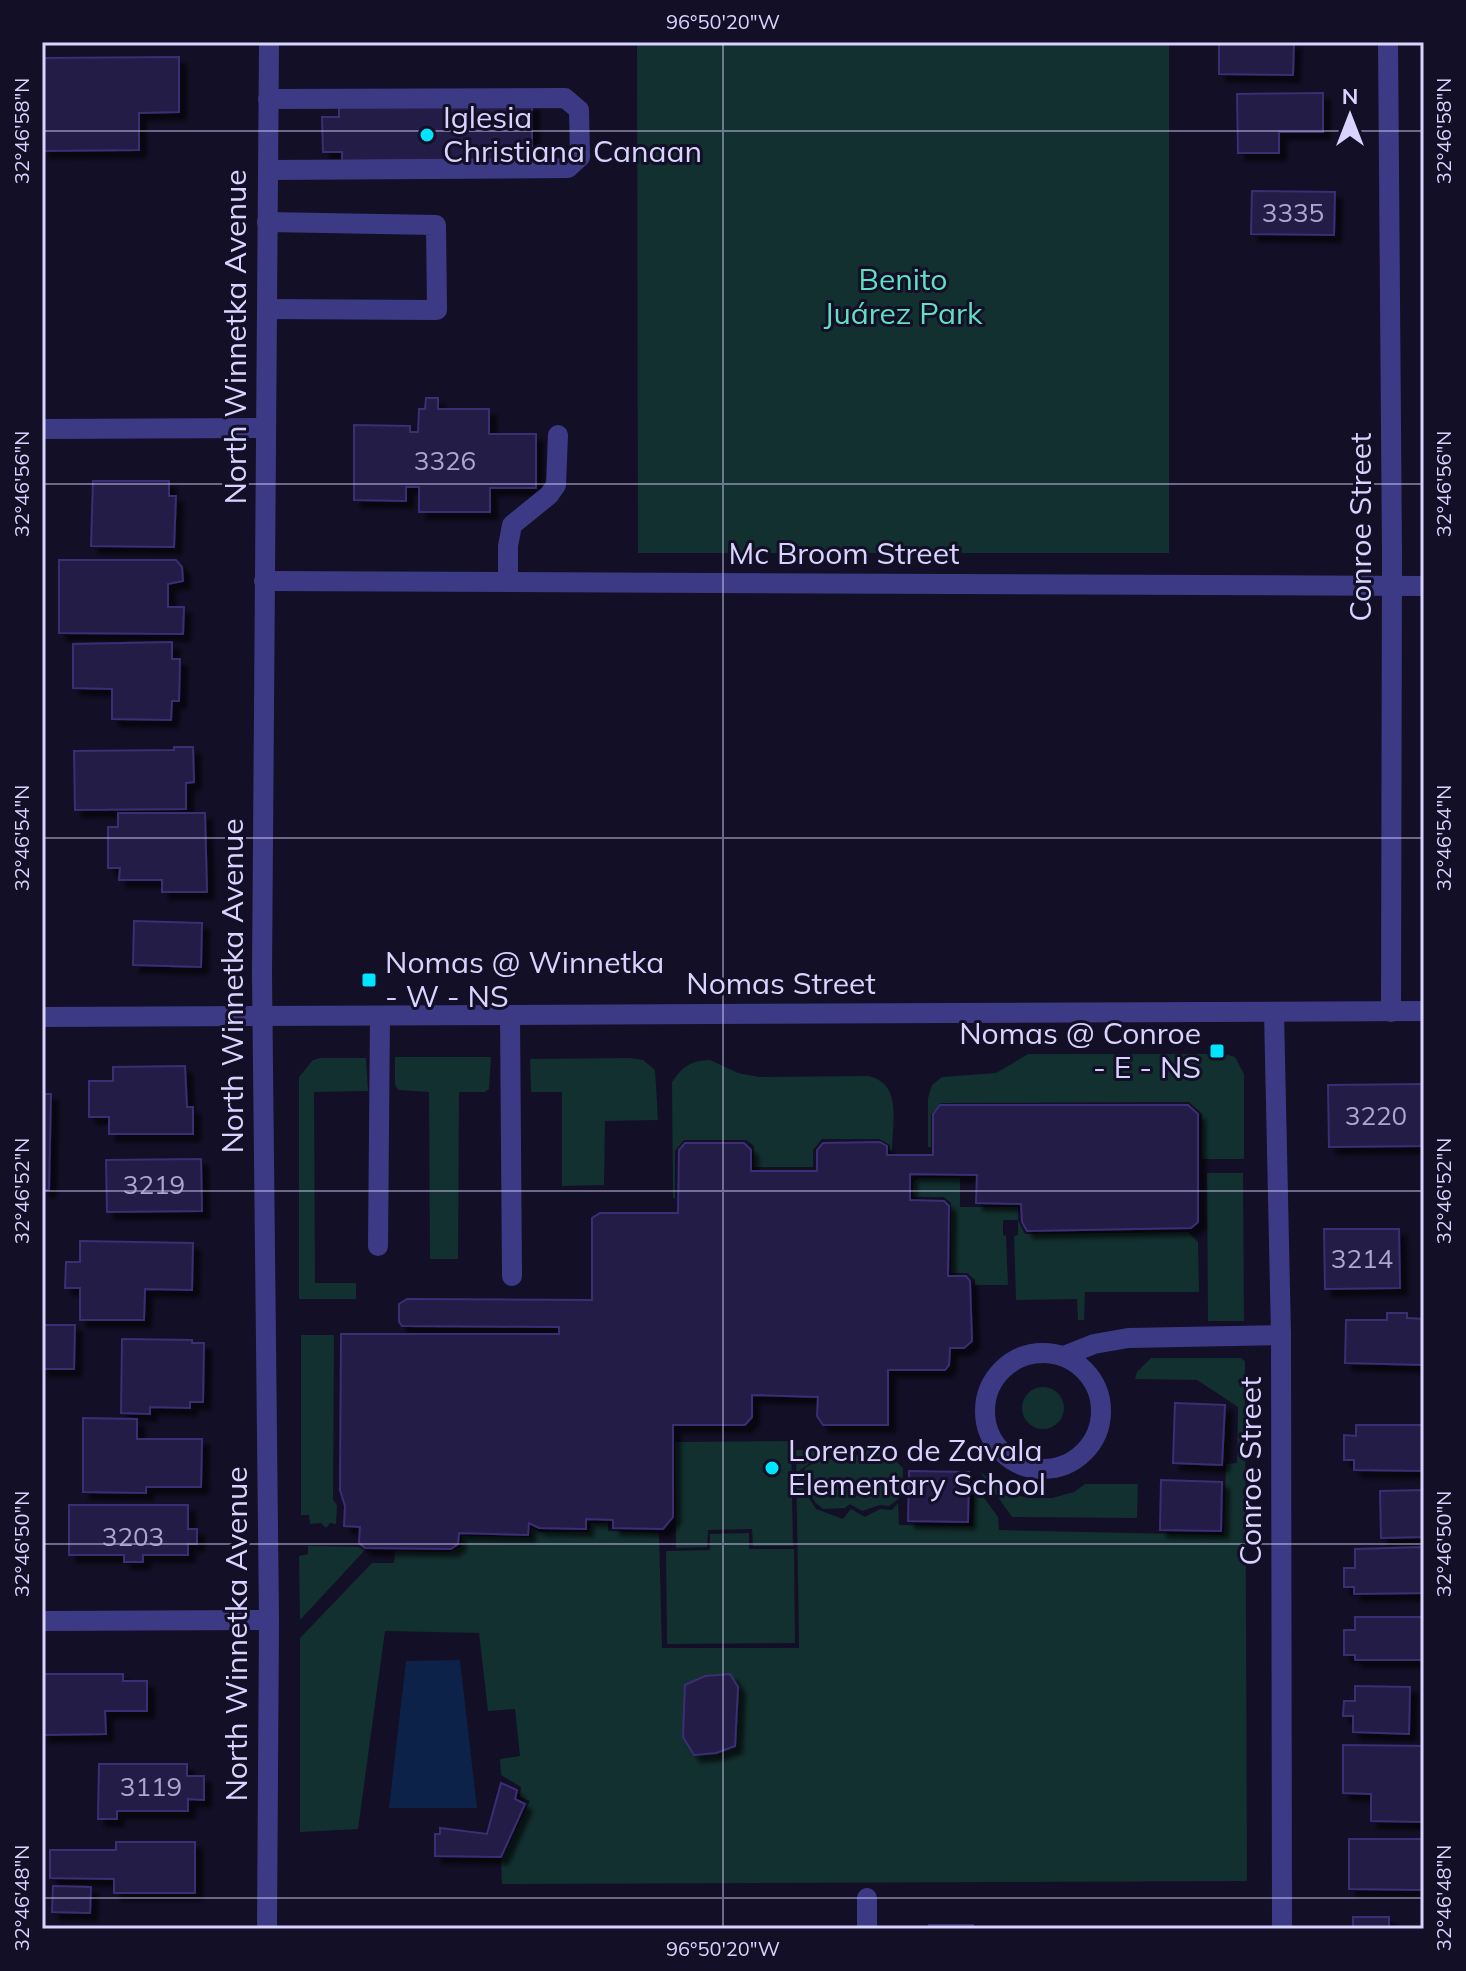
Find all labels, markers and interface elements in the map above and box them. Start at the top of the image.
text: 96°50'20"W [666,9,780,34]
north arrow [1310,76,1390,156]
text: 32°46'58"N [9,78,34,184]
text: 32°46'58"N [1431,78,1456,184]
text: N [1342,82,1358,110]
place label: Iglesia Christiana Canaan [443,98,702,170]
marker: Iglesia Christiana Canaan [418,126,436,144]
street label: North Winnetka Avenue [216,169,254,505]
house number: 3335 [1262,196,1324,229]
park label: Benito Juárez Park [824,260,983,332]
text: 32°46'56"N [9,431,34,537]
text: 32°46'56"N [1431,431,1456,537]
street label: Conroe Street [1341,432,1379,622]
house number: 3326 [414,444,476,477]
street label: Mc Broom Street [729,534,959,572]
text: 32°46'54"N [9,785,34,891]
text: 32°46'54"N [1431,785,1456,891]
street label: North Winnetka Avenue [213,818,251,1154]
place label: Nomas @ Winnetka - W - NS [385,943,664,1015]
street label: Nomas Street [686,964,876,1002]
marker: Nomas @ Winnetka - W - NS [360,971,378,989]
place label: Nomas @ Conroe - E - NS [959,1014,1201,1086]
marker: Nomas @ Conroe - E - NS [1208,1042,1226,1060]
house number: 3220 [1345,1099,1407,1132]
text: 32°46'52"N [9,1138,34,1244]
text: 32°46'52"N [1431,1138,1456,1244]
house number: 3219 [123,1168,185,1201]
house number: 3214 [1331,1242,1393,1275]
street label: Conroe Street [1231,1376,1269,1566]
place label: Lorenzo de Zavala Elementary School [788,1431,1046,1503]
marker: Lorenzo de Zavala Elementary School [763,1459,781,1477]
street label: North Winnetka Avenue [217,1466,255,1802]
text: 32°46'50"N [9,1491,34,1597]
text: 32°46'50"N [1431,1491,1456,1597]
house number: 3203 [102,1520,164,1553]
house number: 3119 [120,1770,182,1803]
text: 32°46'48"N [9,1845,34,1951]
text: 32°46'48"N [1431,1845,1456,1951]
text: 96°50'20"W [666,1936,780,1961]

